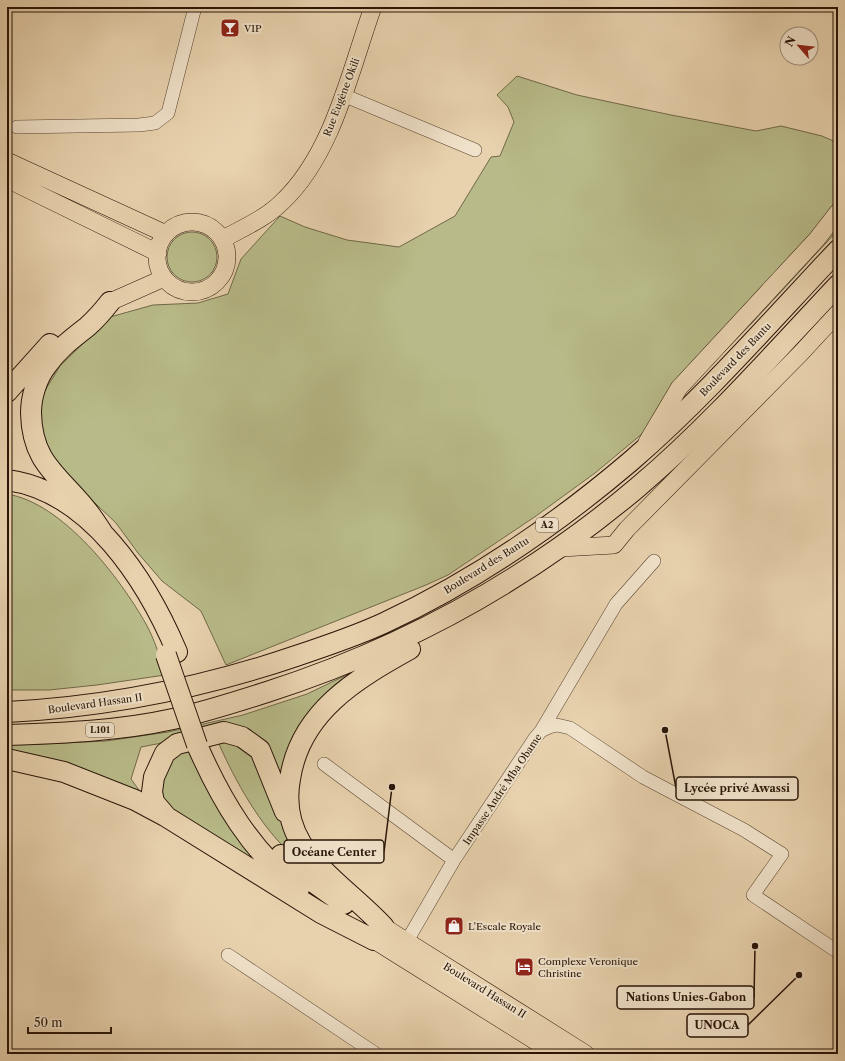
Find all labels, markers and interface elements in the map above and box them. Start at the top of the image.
bar icon: VIP [219,17,241,39]
place label: VIP [243,22,262,35]
north arrow [779,26,819,66]
text: N [782,33,799,49]
street label: Rue Eugène Okili [320,56,362,138]
street label: Boulevard des Bantu [697,320,774,399]
road number: A2 [536,518,558,532]
street label: Boulevard des Bantu [441,534,531,597]
street label: Boulevard Hassan II [47,690,143,717]
road number: L101 [86,723,114,737]
street label: Impasse André Mba Obame [460,731,545,848]
callout: Lycée privé Awassi [676,777,798,800]
text: Lycée privé Awassi [684,781,790,795]
callout: Océane Center [284,840,384,863]
text: Océane Center [292,845,377,859]
shop icon: L'Escale Royale [443,915,465,937]
place label: L'Escale Royale [468,920,542,933]
place label: Complexe Veronique Christine [538,955,639,980]
hotel icon: Complexe Veronique Christine [513,956,535,978]
street label: Boulevard Hassan II [441,960,529,1021]
callout: Nations Unies-Gabon [617,986,754,1009]
text: Nations Unies-Gabon [626,990,747,1004]
scale bar [28,1009,111,1035]
callout: UNOCA [687,1014,748,1037]
text: 50 m [34,1015,63,1030]
text: UNOCA [694,1018,740,1032]

